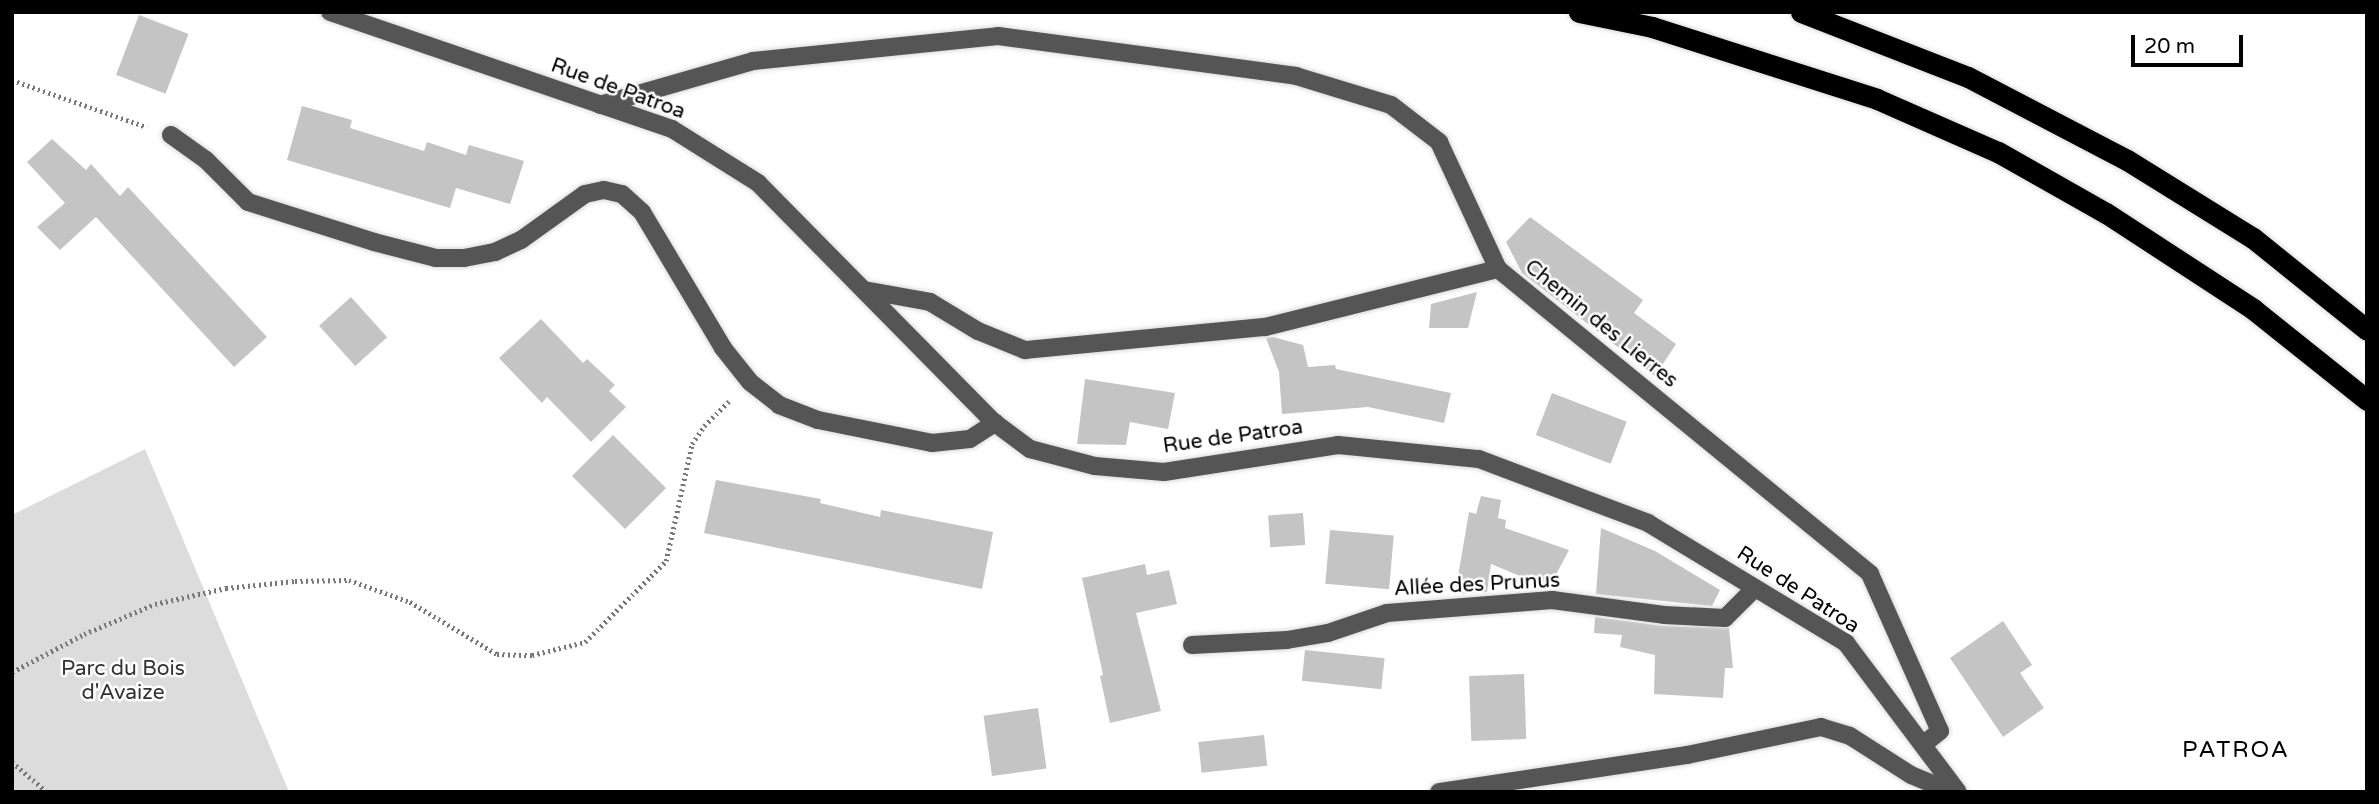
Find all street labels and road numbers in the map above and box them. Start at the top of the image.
street label: Rue de Patroa [547,53,689,125]
street label: Chemin des Lierres [1519,255,1683,393]
street label: Rue de Patroa [1161,415,1305,459]
street label: Rue de Patroa [1732,541,1864,639]
street label: Allée des Prunus [1393,568,1561,602]

